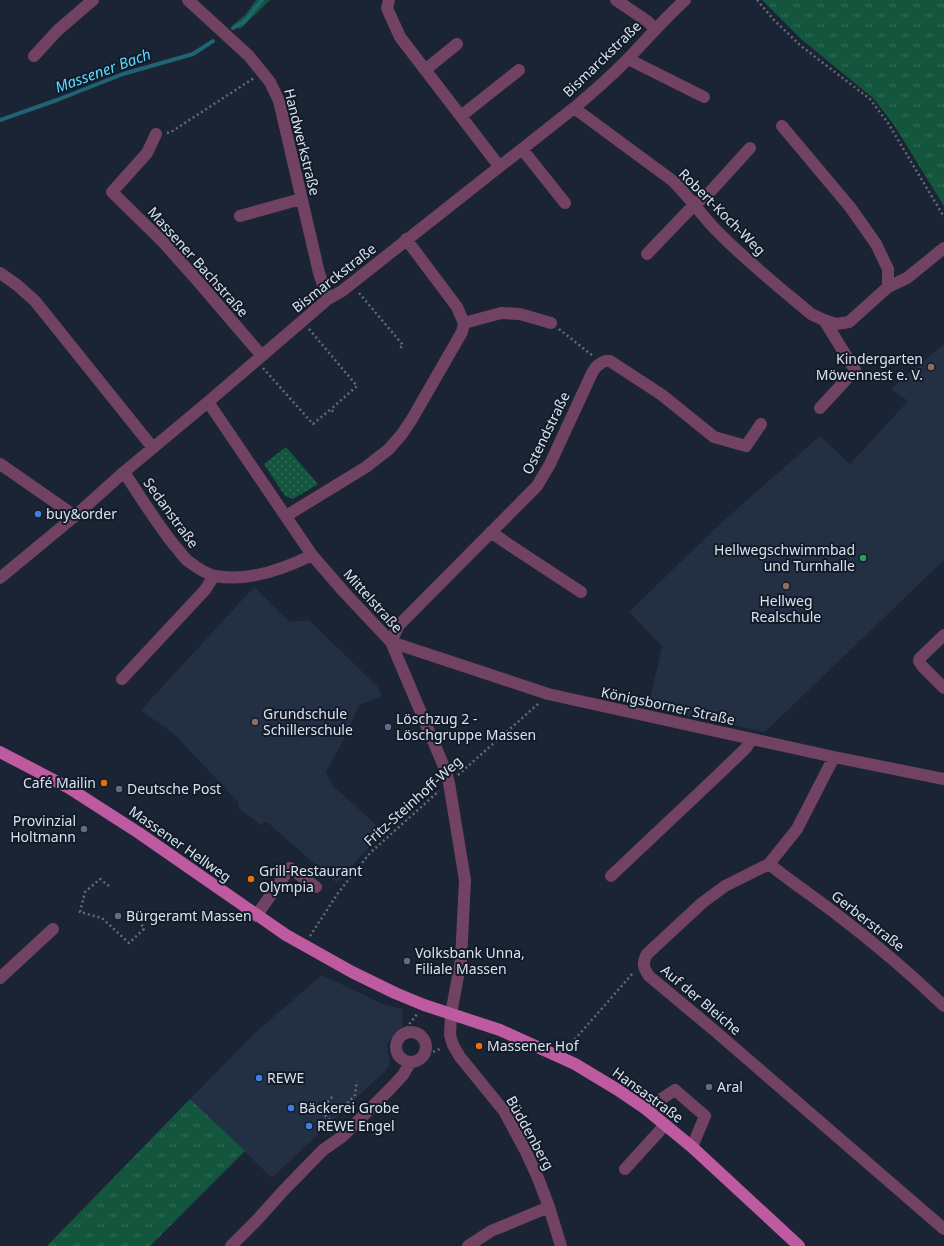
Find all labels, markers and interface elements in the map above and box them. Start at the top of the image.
street label: Bismarckstraße [558,16,645,101]
water label: Massener Bach [52,43,153,97]
street label: Handwerkstraße [280,86,325,197]
street label: Robert-Koch-Weg [675,164,770,259]
street label: Massener Bachstraße [144,203,253,321]
street label: Bismarckstraße [288,239,380,316]
place label: Kindergarten Möwennest e. V. [816,349,923,384]
marker: Kindergarten Möwennest e. V. [926,362,936,372]
street label: Ostendstraße [517,388,574,477]
street label: Sedanstraße [139,474,203,552]
place label: buy&order [46,504,117,523]
marker: buy&order [33,509,43,519]
place label: Hellwegschwimmbad und Turnhalle [714,540,855,575]
marker: Hellwegschwimmbad und Turnhalle [858,553,868,563]
street label: Mittelstraße [340,565,407,637]
marker: Hellweg Realschule [781,581,791,591]
place label: Hellweg Realschule [751,591,821,626]
street label: Königsborner Straße [599,682,737,729]
place label: Grundschule Schillerschule [263,704,353,739]
place label: Löschzug 2 - Löschgruppe Massen [396,709,536,744]
marker: Grundschule Schillerschule [250,717,260,727]
marker: Löschzug 2 - Löschgruppe Massen [383,722,393,732]
street label: Fritz-Steinhoff-Weg [359,751,466,850]
place label: Café Mailin [23,773,96,792]
marker: Café Mailin [99,778,109,788]
place label: Deutsche Post [127,779,221,798]
marker: Deutsche Post [114,784,124,794]
street label: Massener Hellweg [125,801,235,886]
place label: Provinzial Holtmann [10,811,76,846]
marker: Provinzial Holtmann [79,824,89,834]
place label: Grill-Restaurant Olympia [259,861,362,896]
marker: Grill-Restaurant Olympia [246,874,256,884]
street label: Gerberstraße [828,886,909,955]
place label: Bürgeramt Massen [126,906,252,925]
marker: Bürgeramt Massen [113,911,123,921]
place label: Volksbank Unna, Filiale Massen [415,943,525,978]
marker: Volksbank Unna, Filiale Massen [402,956,412,966]
street label: Auf der Bleiche [657,960,746,1039]
place label: Massener Hof [487,1036,580,1055]
marker: Massener Hof [474,1041,484,1051]
street label: Hansastraße [609,1062,688,1127]
place label: REWE [267,1068,304,1087]
marker: REWE [254,1073,264,1083]
place label: Aral [717,1077,743,1096]
marker: Aral [704,1082,714,1092]
street label: Büddenberg [502,1092,559,1173]
place label: Bäckerei Grobe [299,1098,399,1117]
marker: Bäckerei Grobe [286,1103,296,1113]
place label: REWE Engel [317,1116,395,1135]
marker: REWE Engel [304,1121,314,1131]

